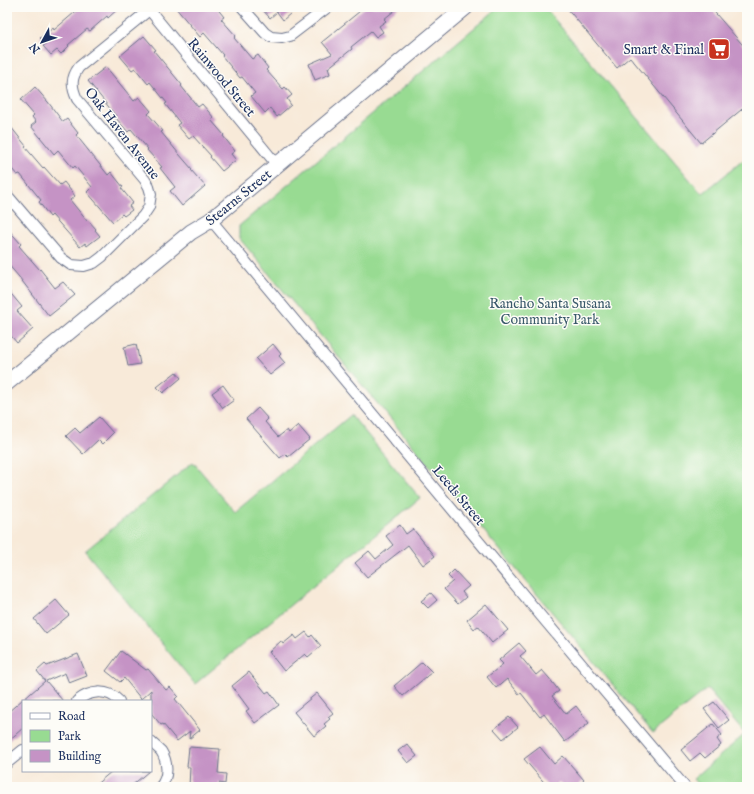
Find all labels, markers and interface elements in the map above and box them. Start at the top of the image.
north arrow [22,22,62,62]
street label: Rainwood Street [183,35,259,121]
supermarket icon: Smart & Final [706,36,732,62]
text: N [26,39,44,57]
place label: Smart & Final [623,41,704,59]
street label: Oak Haven Avenue [81,84,164,184]
street label: Stearns Street [202,166,275,230]
park label: Rancho Santa Susana Community Park [489,295,612,329]
street label: Leeds Street [428,462,489,530]
legend [22,700,152,772]
text: Road [58,709,86,724]
text: Park [58,729,81,744]
text: Building [58,749,102,764]

